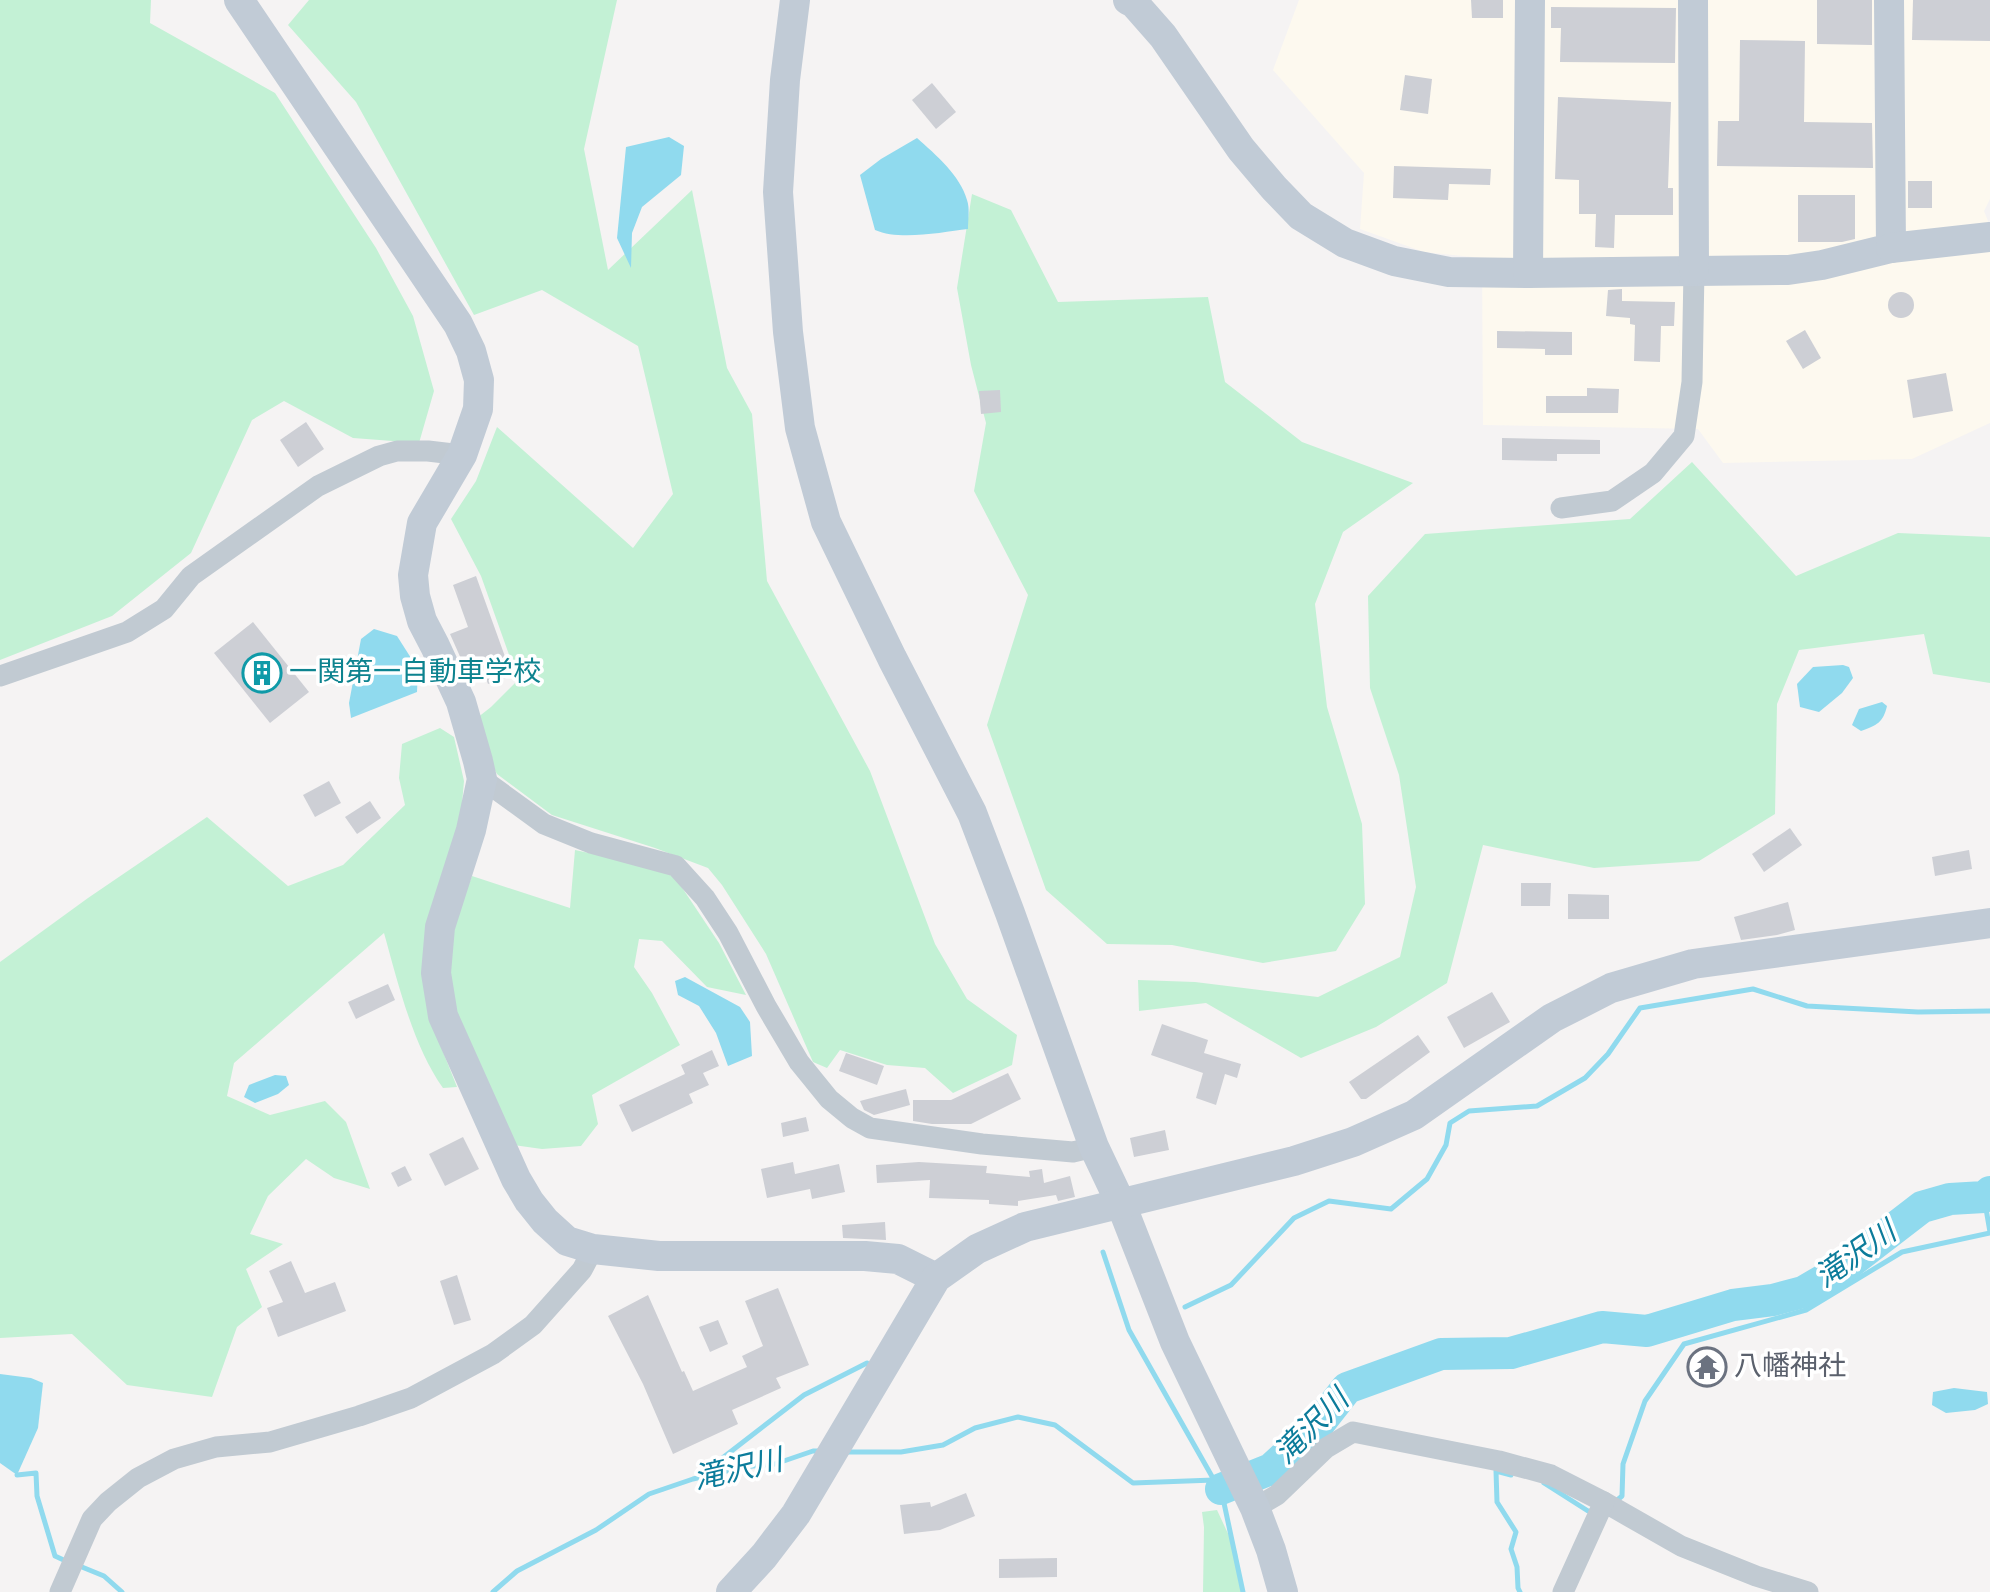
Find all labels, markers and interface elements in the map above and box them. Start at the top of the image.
building icon: 一関第一自動車学校 [241,652,283,694]
place label: 一関第一自動車学校 [289,657,541,687]
water label: 滝沢川 [1809,1214,1904,1293]
temple icon: 八幡神社 [1686,1346,1728,1388]
place label: 八幡神社 [1734,1351,1846,1381]
water label: 滝沢川 [1268,1381,1357,1469]
water label: 滝沢川 [690,1443,788,1495]

